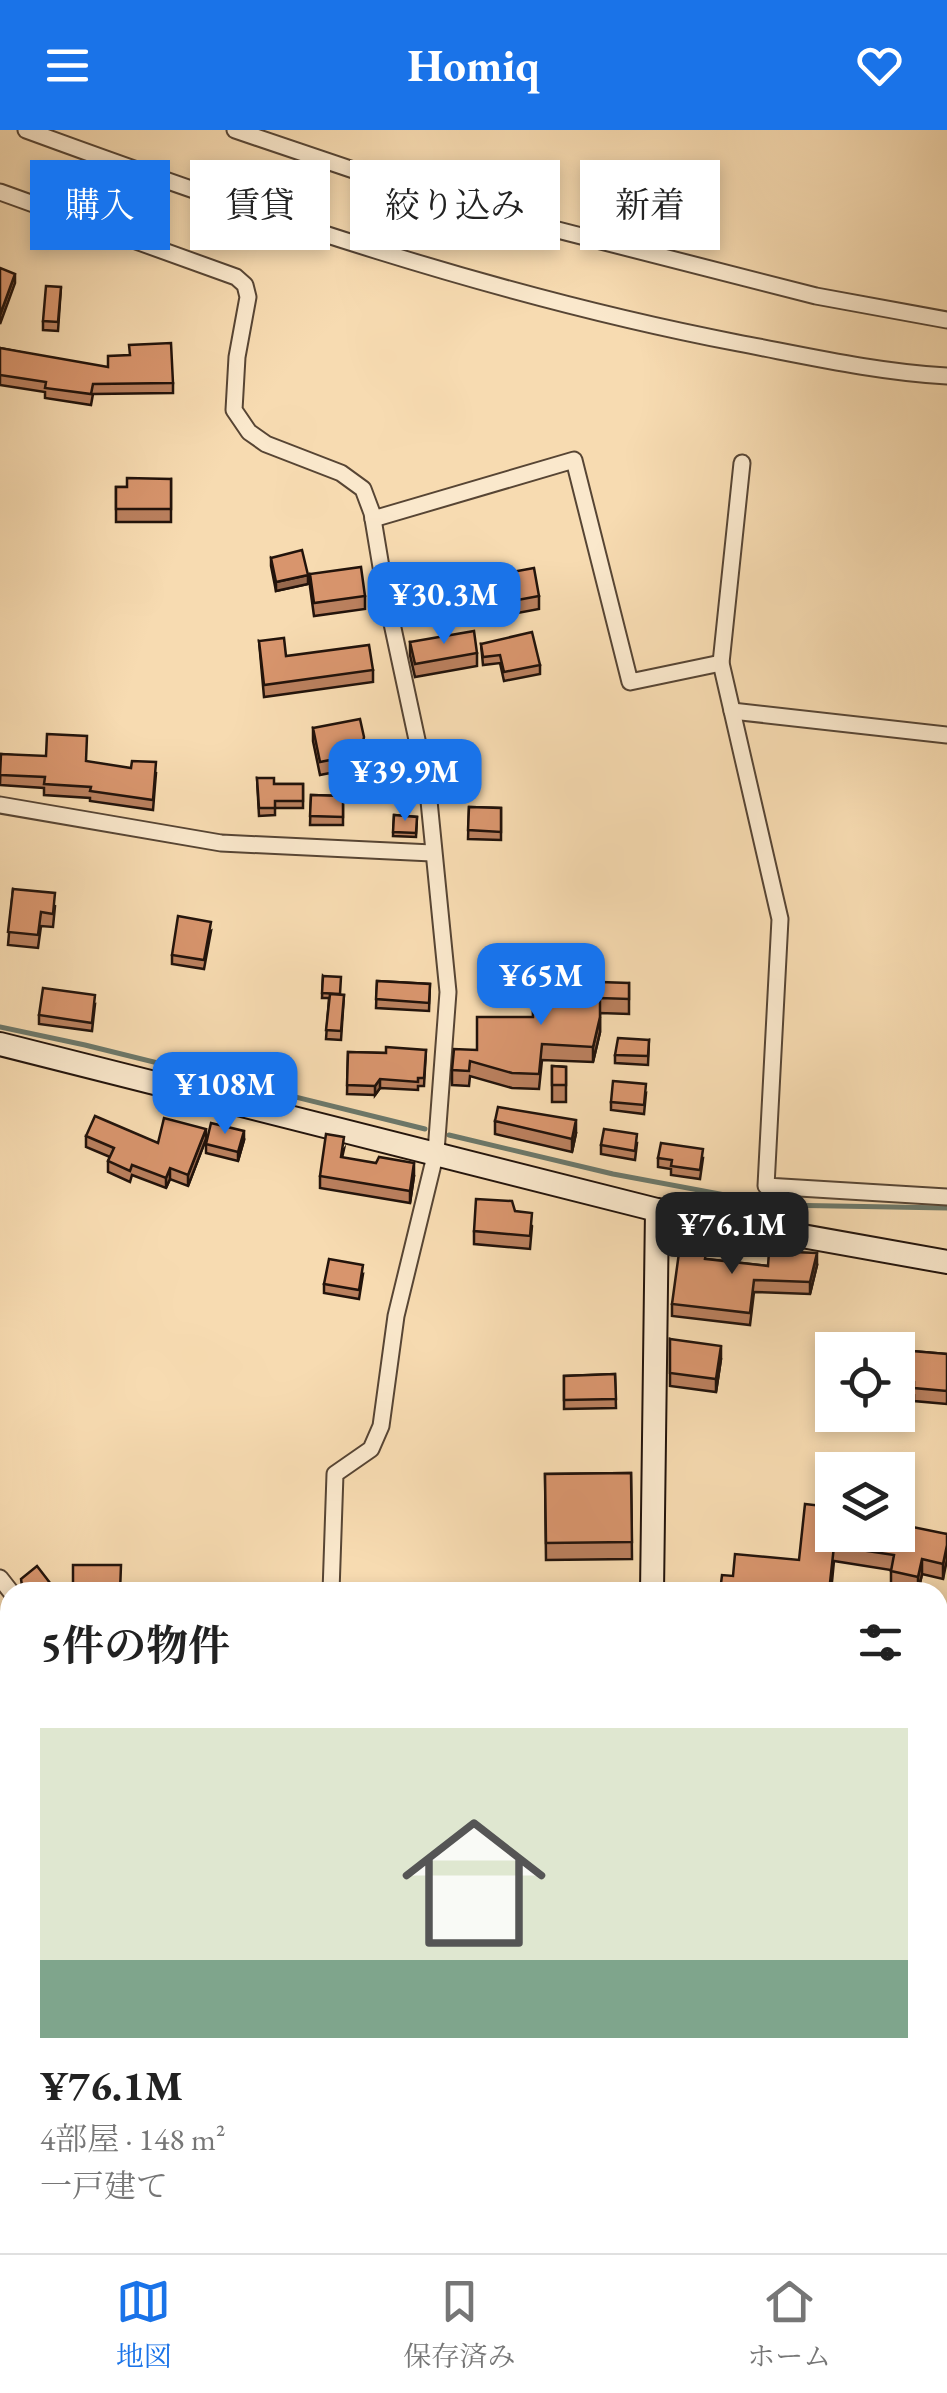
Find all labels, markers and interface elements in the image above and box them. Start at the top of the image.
text: Homiq [407,36,540,94]
icon: menu [40,38,95,93]
icon: heart [852,38,907,93]
chip: 購入 [30,160,170,250]
chip: 賃貸 [190,160,330,250]
chip: 絞り込み [350,160,560,250]
chip: 新着 [580,160,720,250]
pin: ¥30.3M [363,562,525,647]
text: ¥30.3M [390,573,498,615]
pin: ¥39.9M [324,739,486,824]
text: ¥39.9M [351,750,459,792]
pin: ¥65M [482,943,600,1028]
text: ¥65M [499,954,583,996]
pin: ¥108M [155,1052,295,1137]
text: ¥108M [174,1063,276,1105]
pin: ¥76.1M [651,1192,813,1277]
text: ¥76.1M [678,1203,786,1245]
map controls [815,1332,915,1552]
button: locate [815,1332,915,1432]
button: layers [815,1452,915,1552]
icon: filters [853,1615,908,1670]
text: 5件の物件 [40,1618,230,1673]
icon: home [384,1793,564,1973]
text: ¥76.1M [40,2058,183,2113]
text: 4部屋 · 148 m² [40,2118,226,2160]
text: 一戸建て [40,2165,168,2207]
tab: 地図 [116,2274,172,2374]
tab: 保存済み [403,2274,515,2374]
tab: ホーム [747,2274,831,2374]

